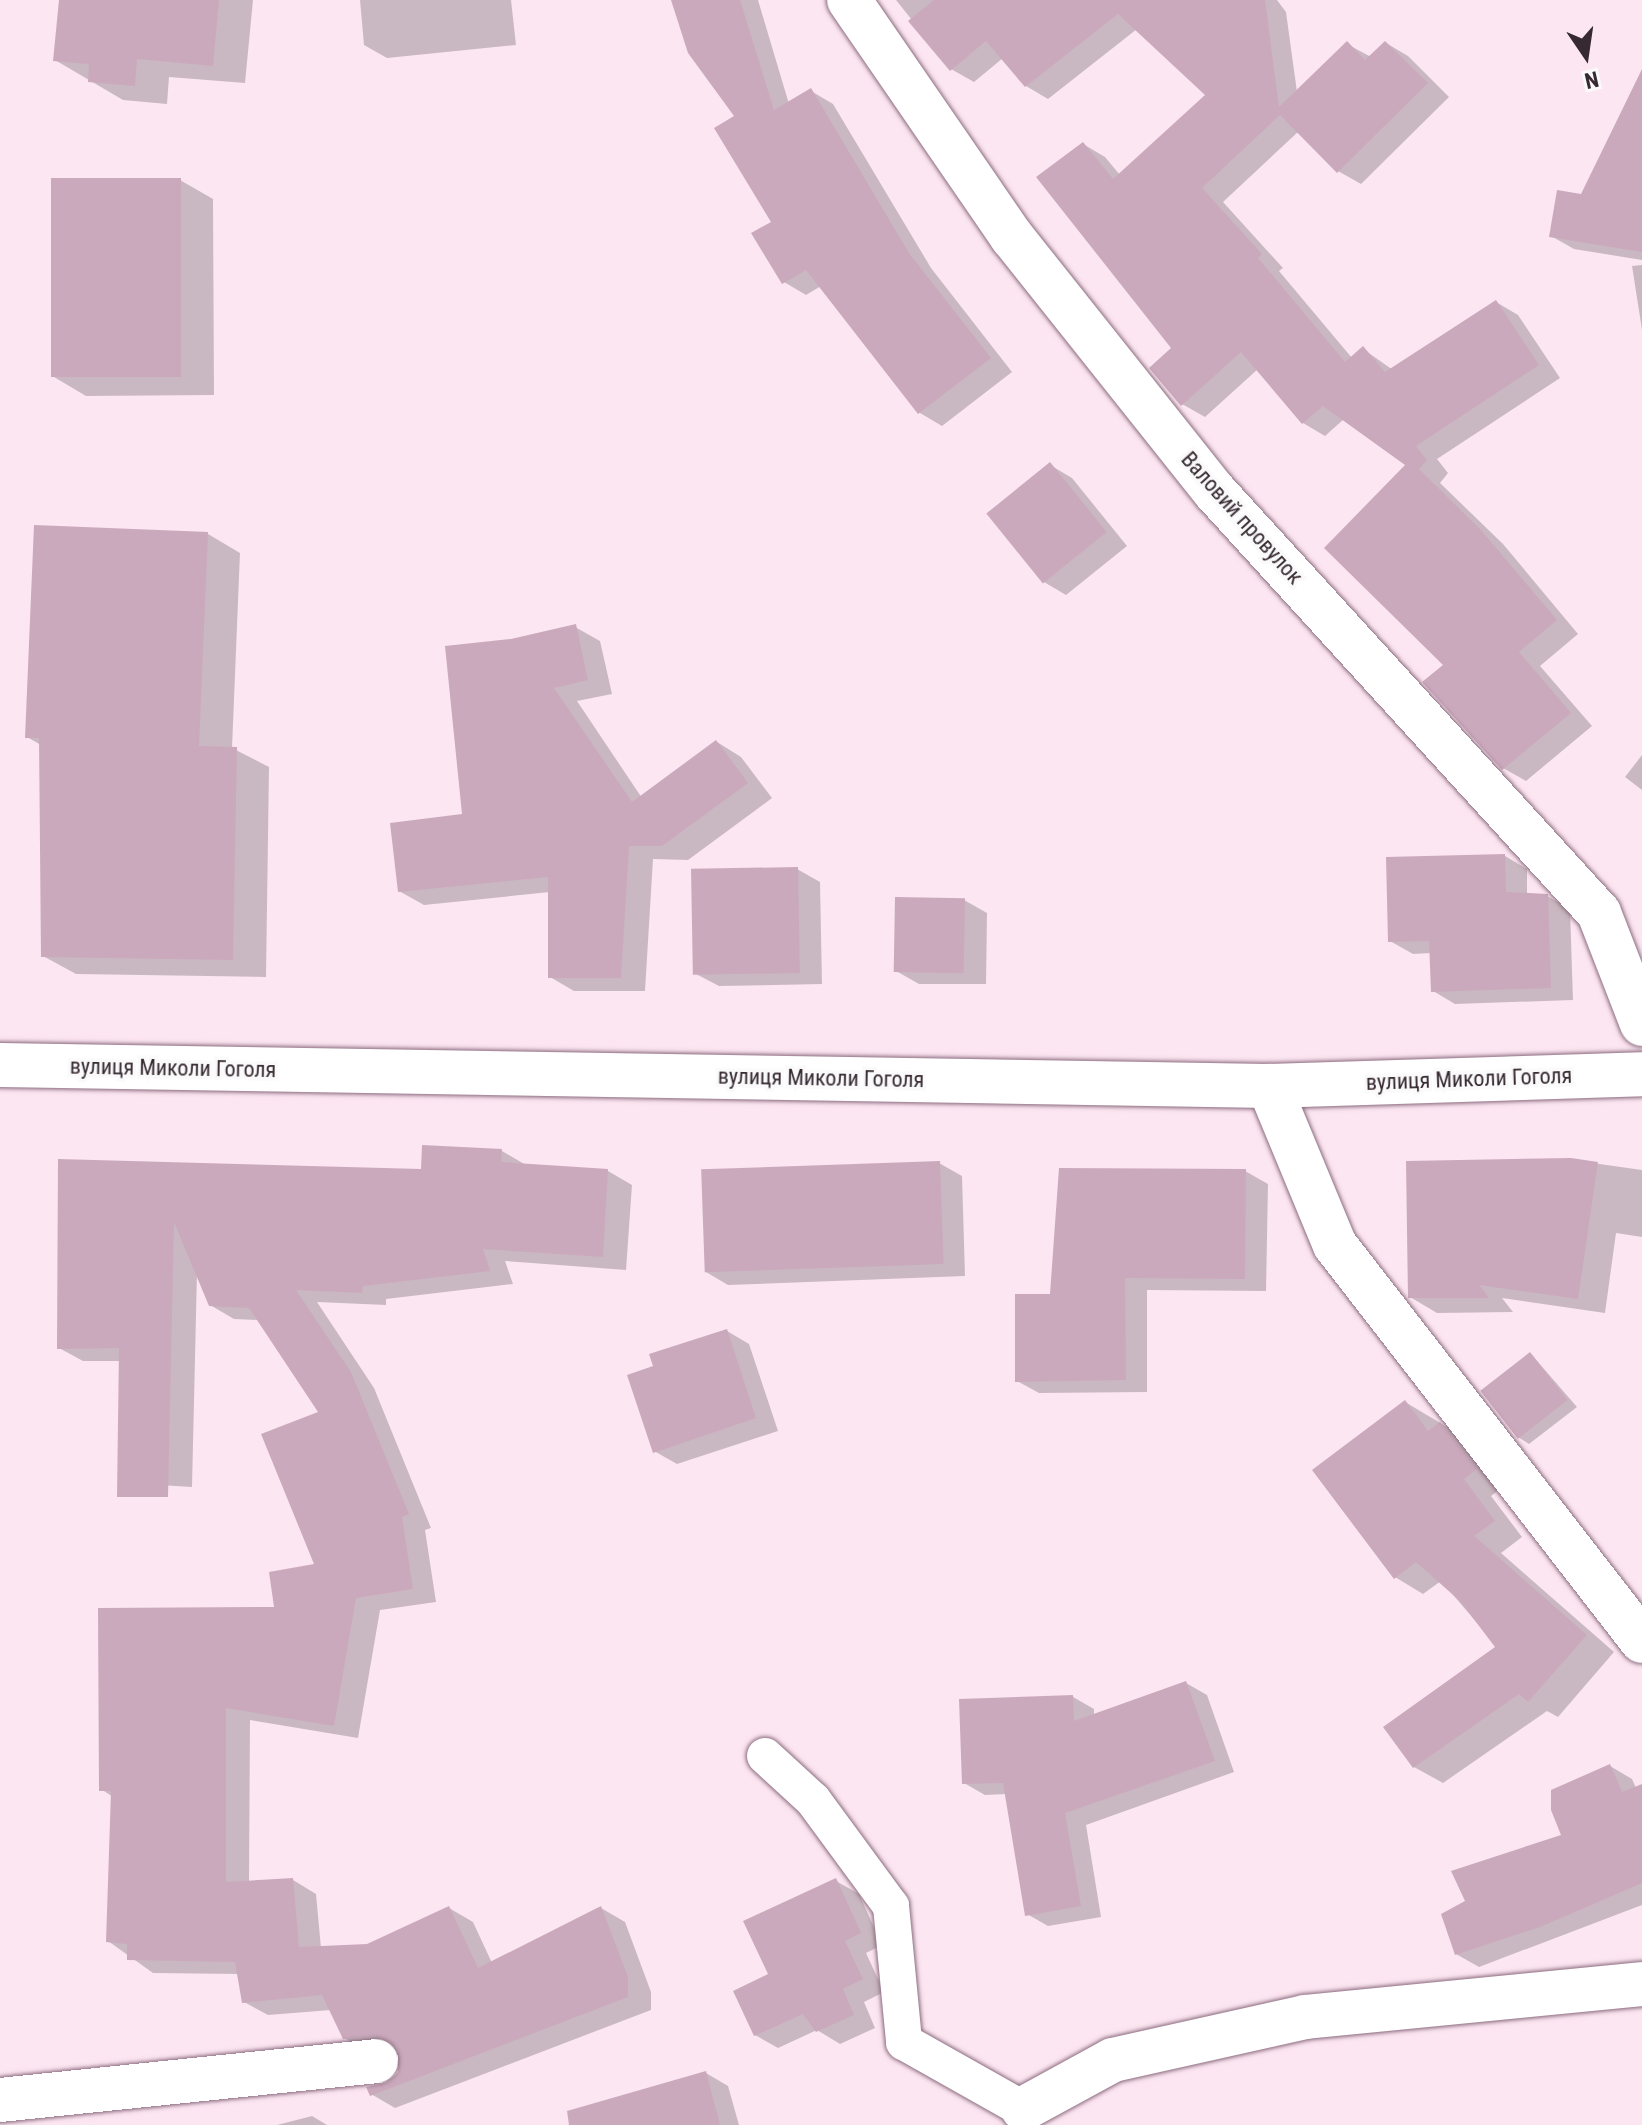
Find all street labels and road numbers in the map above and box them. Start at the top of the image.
street label: Валовий провулок [1176,446,1308,590]
street label: вулиця Миколи Гоголя [70,1053,276,1083]
street label: вулиця Миколи Гоголя [1365,1062,1573,1096]
street label: вулиця Миколи Гоголя [718,1063,924,1093]

